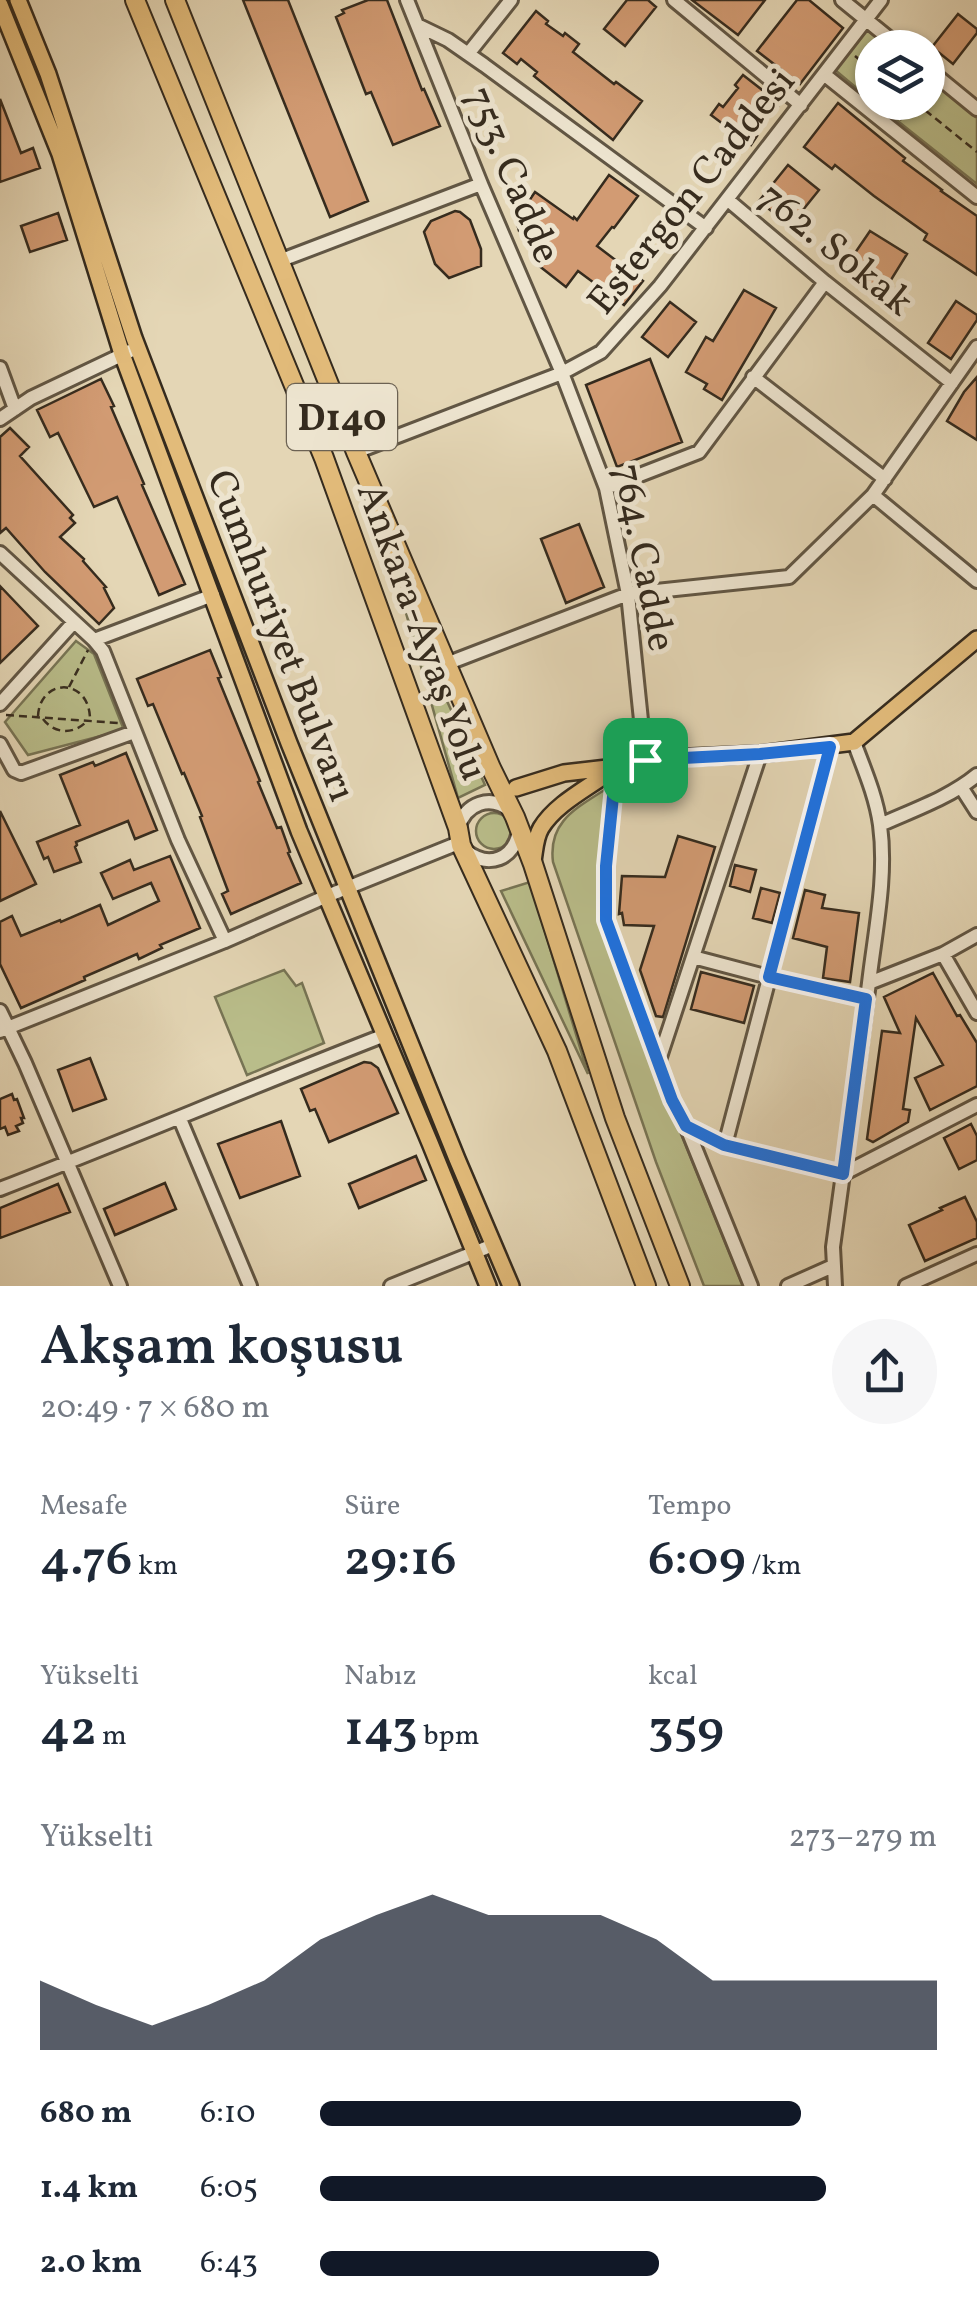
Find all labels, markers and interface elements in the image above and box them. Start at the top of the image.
map controls [855,30,945,120]
button: layers [855,30,945,120]
street label: Estergon Caddesi [576,57,810,328]
street label: 753. Cadde [448,79,573,272]
street label: 762. Sokak [745,171,924,331]
road number: D140 [287,384,397,450]
street label: 764. Cadde [596,459,688,656]
street label: Cumhuriyet Bulvarı [190,463,368,810]
street label: Ankara-Ayaş Yolu [340,476,500,789]
pin [603,718,688,803]
icon: arrive [618,733,673,788]
text: Akşam koşusu [40,1311,404,1387]
button: share [832,1319,937,1424]
text: 20:49 · 7 × 680 m [40,1387,270,1431]
text: Mesafe [40,1487,128,1526]
text: Süre [344,1487,400,1526]
text: Tempo [648,1487,731,1526]
text: 4.76 [40,1526,132,1596]
text: 29:16 [344,1526,457,1596]
text: 6:09 [648,1526,746,1596]
text: km [132,1547,178,1586]
text: /km [746,1547,802,1586]
text: Yükselti [40,1657,139,1696]
text: Nabız [344,1657,417,1696]
text: kcal [648,1657,698,1696]
text: 42 [40,1696,96,1766]
text: 143 [344,1696,418,1766]
text: 359 [648,1696,724,1766]
text: m [96,1717,127,1756]
text: bpm [418,1717,479,1756]
text: Yükselti [40,1816,153,1860]
text: 273–279 m [789,1816,937,1860]
text: 680 m [40,2092,132,2136]
text: 6:10 [200,2092,255,2136]
text: 1.4 km [40,2167,138,2211]
text: 6:05 [200,2167,258,2211]
text: 2.0 km [40,2242,142,2286]
text: 6:43 [200,2242,258,2286]

